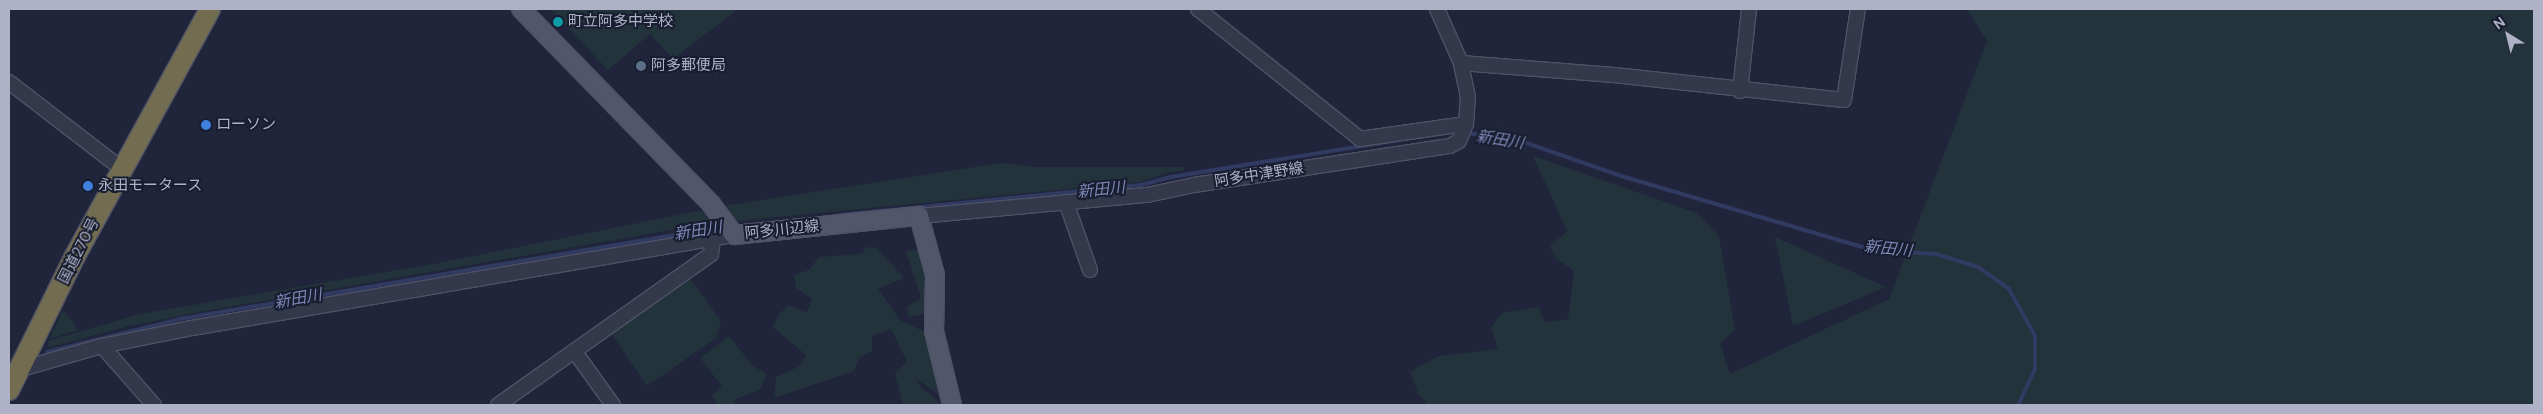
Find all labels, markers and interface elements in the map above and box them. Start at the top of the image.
north arrow [2483,10,2533,60]
place label: 町立阿多中学校 [568,13,673,31]
text: N [2490,13,2509,33]
marker: 町立阿多中学校 [552,16,564,28]
place label: 阿多郵便局 [651,57,726,75]
marker: 阿多郵便局 [635,60,647,72]
place label: ローソン [216,116,276,134]
marker: ローソン [200,119,212,131]
water label: 新田川 [1475,127,1525,153]
street label: 阿多中津野線 [1213,159,1305,191]
place label: 永田モータース [98,177,203,195]
water label: 新田川 [1076,178,1126,202]
marker: 永田モータース [82,180,94,192]
street label: 国道270号 [55,215,103,287]
street label: 阿多川辺線 [744,217,820,243]
water label: 新田川 [673,218,723,244]
water label: 新田川 [1863,237,1913,261]
water label: 新田川 [273,285,323,313]

